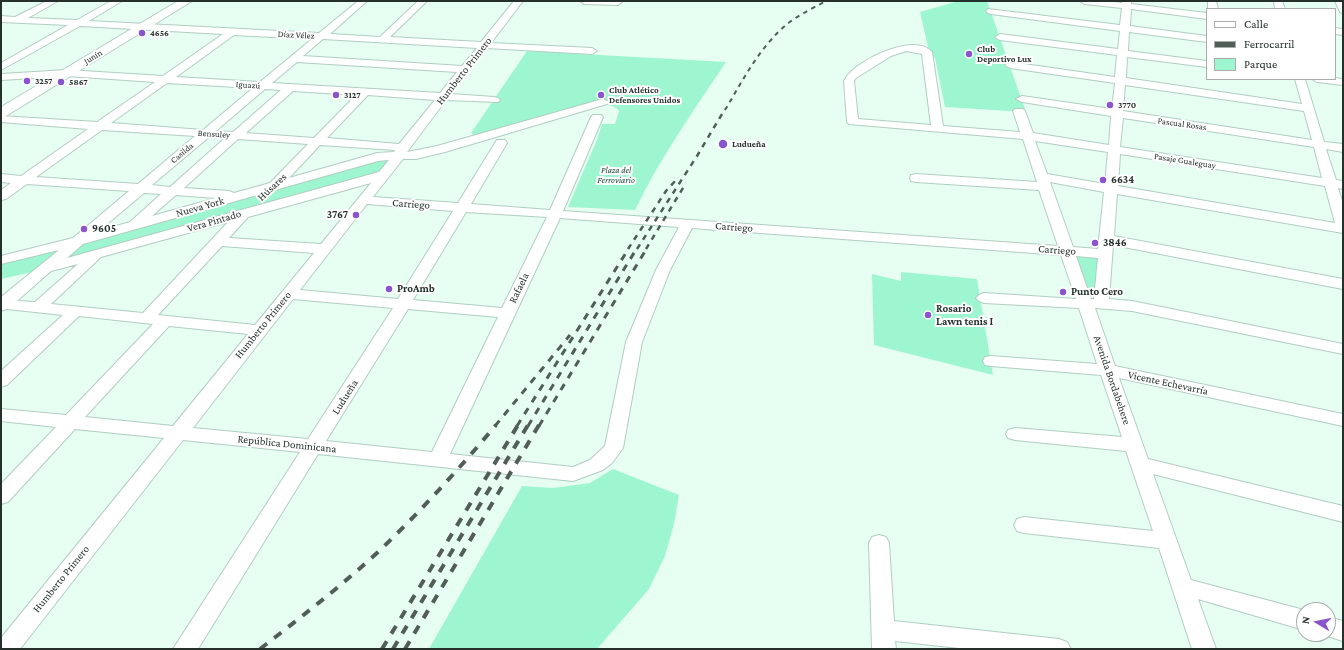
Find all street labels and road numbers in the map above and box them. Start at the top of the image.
street label: Díaz Vélez [277,29,315,41]
street label: Humberto Primero [433,34,495,108]
street label: Junín [82,47,104,67]
street label: Iguazú [235,79,261,91]
street label: Pascual Rosas [1157,115,1207,133]
street label: Bensuley [197,127,231,141]
street label: Casilda [168,140,196,166]
street label: Pasaje Gualeguay [1153,151,1217,171]
street label: Húsares [255,170,289,204]
street label: Nueva York [174,194,226,220]
street label: Carriego [392,196,430,212]
street label: Vera Pintado [185,207,243,235]
street label: Carriego [715,219,753,235]
street label: Carriego [1038,242,1076,258]
street label: Rafaela [506,271,532,305]
street label: Humberto Primero [232,289,294,361]
street label: Avenida Bordabehere [1091,334,1133,426]
street label: Vicente Echevarría [1127,368,1209,398]
street label: Ludueña [329,377,361,417]
street label: República Dominicana [237,432,337,456]
street label: Humberto Primero [30,543,92,615]

